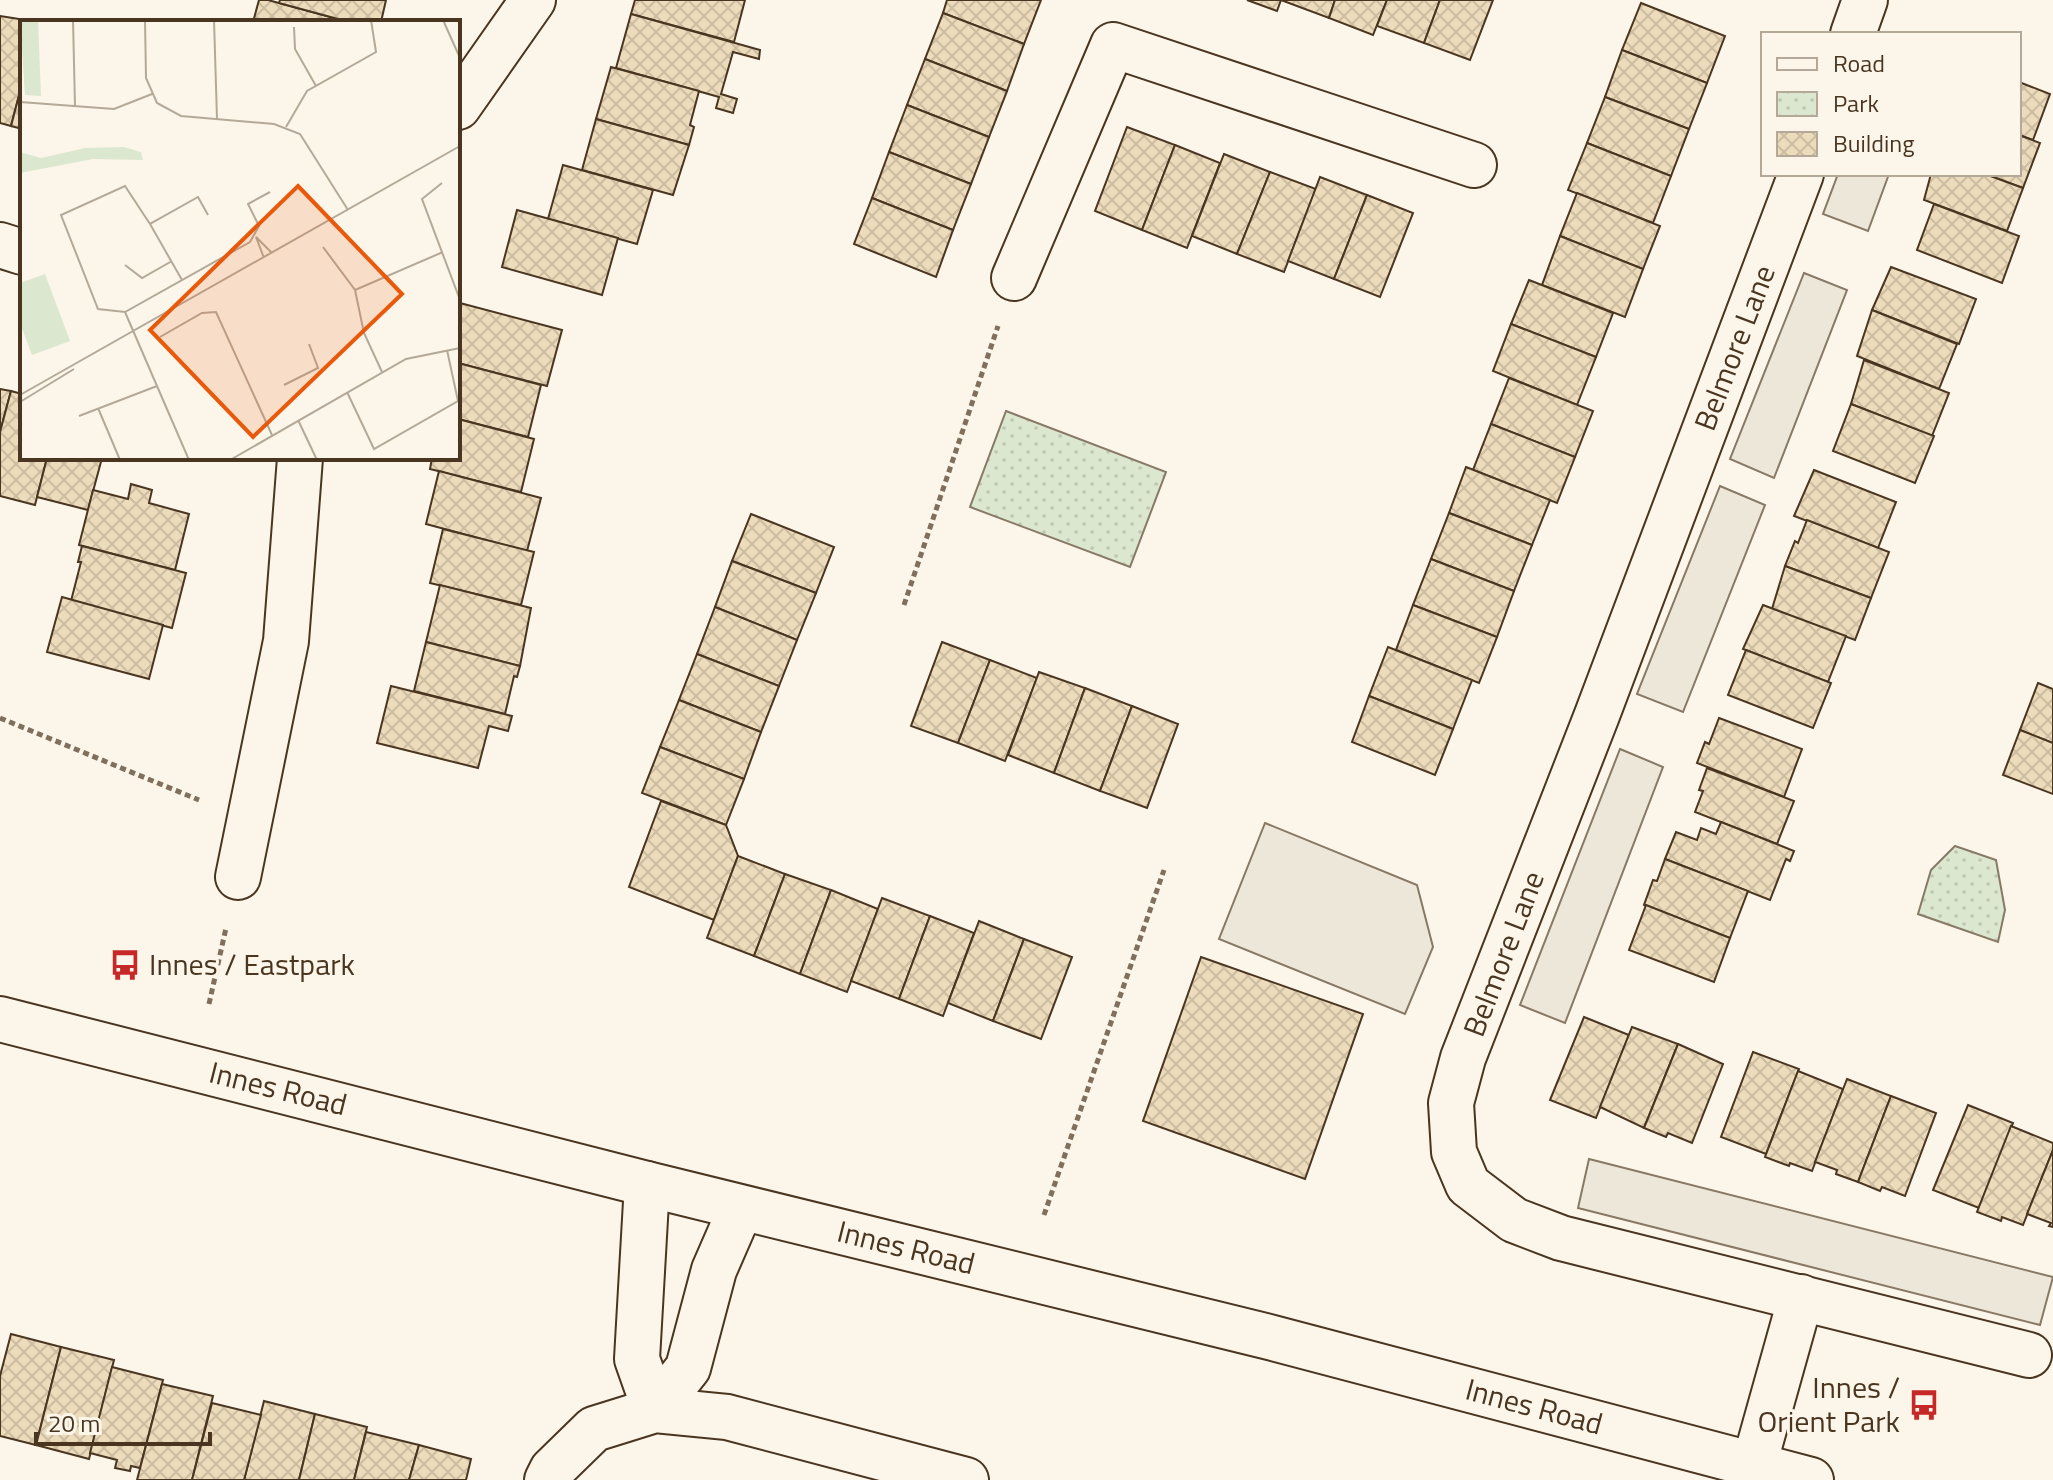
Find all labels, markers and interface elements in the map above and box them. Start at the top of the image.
inset map [20,20,460,460]
legend [1761,32,2021,176]
text: Road [1833,45,1885,81]
text: Park [1833,85,1879,121]
text: Building [1833,125,1915,161]
street label: Belmore Lane [1681,258,1787,437]
street label: Belmore Lane [1450,864,1556,1043]
place label: Innes / Eastpark [149,941,355,987]
bus stop icon: Innes / Eastpark [108,948,142,982]
street label: Innes Road [205,1049,352,1127]
street label: Innes Road [833,1208,980,1286]
place label: Innes / Orient Park [1758,1364,1900,1444]
street label: Innes Road [1461,1366,1608,1446]
bus stop icon: Innes / Orient Park [1907,1388,1941,1422]
scale bar [36,1396,210,1446]
text: 20 m [48,1405,100,1441]

